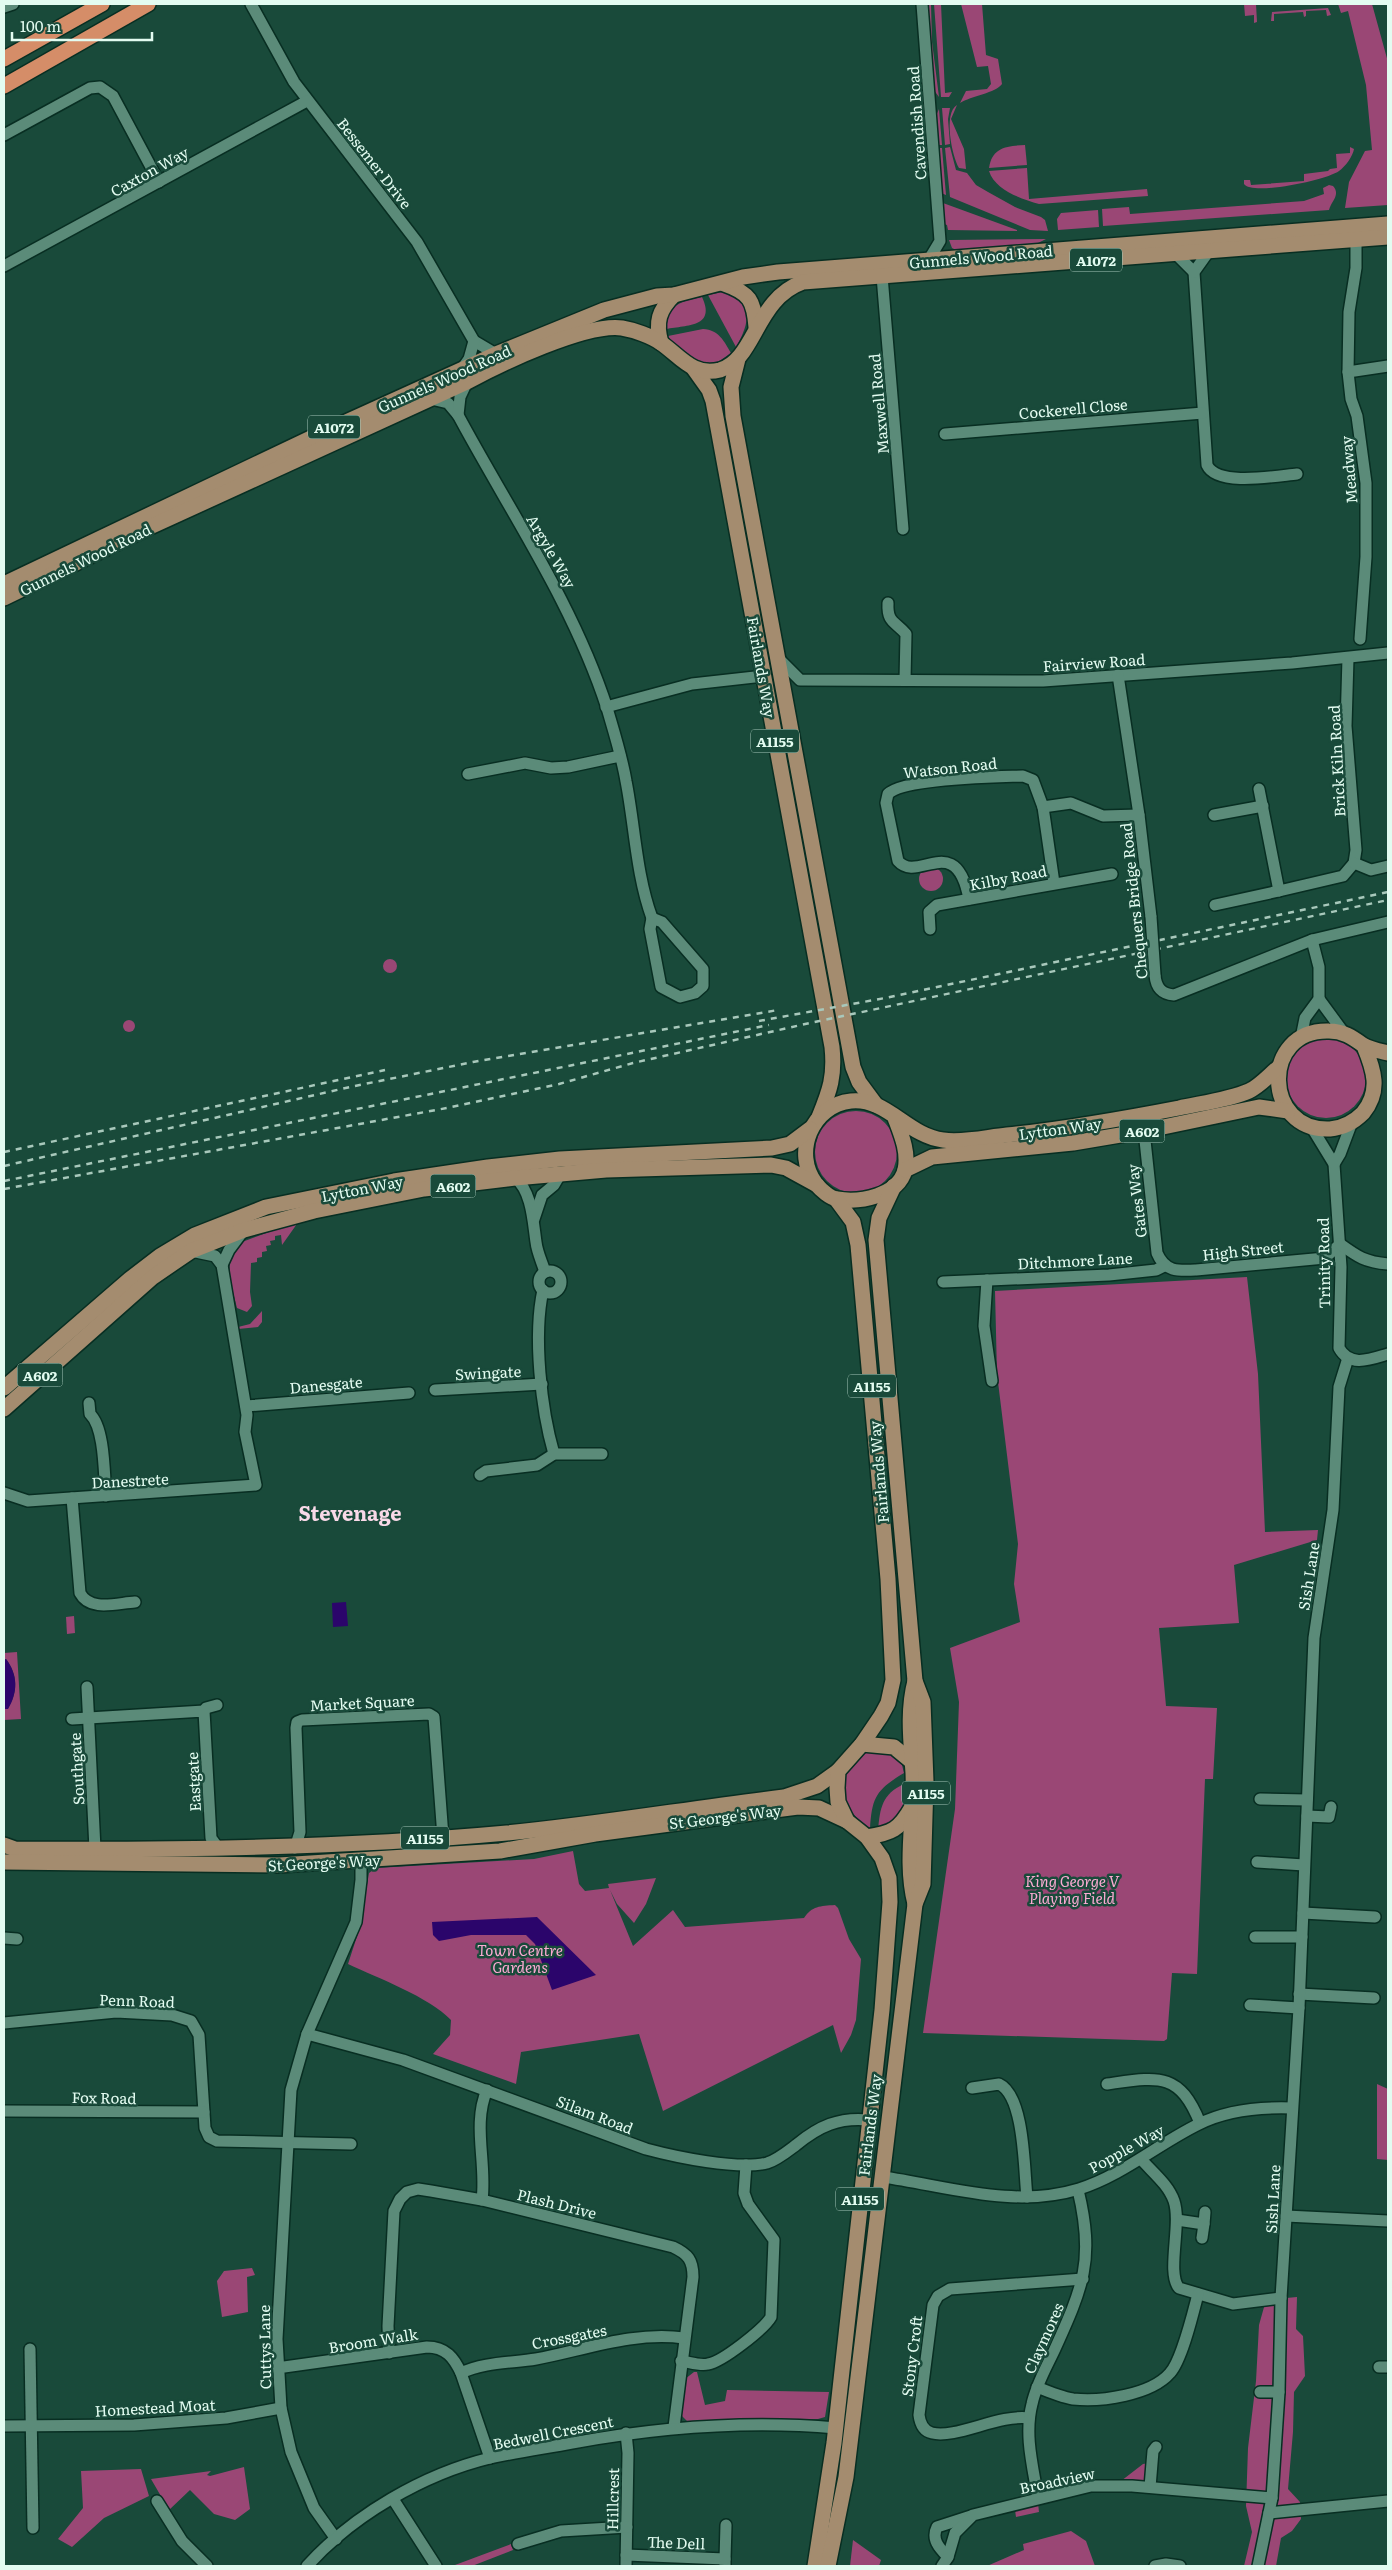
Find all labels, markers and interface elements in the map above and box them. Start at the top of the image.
scale bar [12,10,152,42]
text: 100 m [20,14,61,37]
street label: Cavendish Road [901,65,931,181]
street label: Bessemer Drive [332,112,418,214]
street label: Caxton Way [106,140,193,202]
street label: Gunnels Wood Road [908,238,1054,274]
road number: A1072 [1070,248,1122,272]
street label: Gunnels Wood Road [374,338,514,418]
street label: Maxwell Road [862,353,894,455]
street label: Cockerell Close [1018,392,1129,424]
road number: A1072 [308,416,360,438]
street label: Meadway [1334,435,1362,505]
street label: Argyle Way [522,510,583,593]
street label: Gunnels Wood Road [15,517,155,601]
street label: Fairlands Way [742,615,782,720]
street label: Fairview Road [1042,647,1146,677]
street label: Brick Kiln Road [1322,704,1350,818]
road number: A1155 [751,729,799,752]
street label: Watson Road [902,751,998,783]
street label: Chequers Bridge Road [1113,822,1153,980]
street label: Kilby Road [967,858,1049,896]
street label: Lytton Way [1017,1111,1103,1145]
road number: A602 [1120,1120,1164,1142]
street label: Gates Way [1120,1162,1152,1239]
street label: Lytton Way [319,1169,405,1207]
road number: A602 [430,1174,476,1198]
street label: Trinity Road [1311,1217,1335,1309]
street label: High Street [1201,1234,1285,1266]
street label: Ditchmore Lane [1017,1245,1133,1274]
street label: Swingate [454,1359,522,1385]
road number: A602 [18,1364,62,1386]
street label: Danesgate [289,1369,364,1399]
road number: A1155 [848,1374,896,1398]
street label: Fairlands Way [862,1420,894,1524]
street label: Danestrete [91,1466,169,1494]
district label: Stevenage [298,1497,402,1527]
street label: Sish Lane [1291,1540,1325,1612]
street label: Market Square [309,1688,415,1716]
street label: Southgate [63,1732,89,1806]
street label: Eastgate [180,1751,206,1812]
road number: A1155 [902,1782,950,1805]
street label: St George's Way [668,1798,783,1834]
road number: A1155 [401,1826,449,1850]
street label: St George's Way [267,1848,381,1876]
park label: King George V Playing Field [1025,1869,1120,1909]
park label: Town Centre Gardens [477,1938,563,1978]
street label: Penn Road [99,1987,175,2013]
street label: Fairlands Way [851,2072,887,2177]
street label: Fox Road [71,2085,137,2109]
street label: Silam Road [553,2089,637,2139]
street label: Popple Way [1084,2118,1168,2178]
street label: Sish Lane [1259,2164,1285,2234]
street label: Plash Drive [515,2182,599,2224]
road number: A1155 [836,2188,884,2210]
street label: Claymores [1017,2299,1069,2377]
street label: Cuttys Lane [252,2304,276,2389]
street label: Stony Croft [895,2314,927,2398]
street label: Crossgates [530,2317,609,2355]
street label: Broom Walk [327,2321,420,2358]
street label: Homestead Moat [94,2392,216,2422]
street label: Bedwell Crescent [491,2409,615,2455]
street label: Broadview [1017,2461,1097,2499]
street label: Hillcrest [600,2468,624,2530]
street label: The Dell [646,2529,706,2555]

